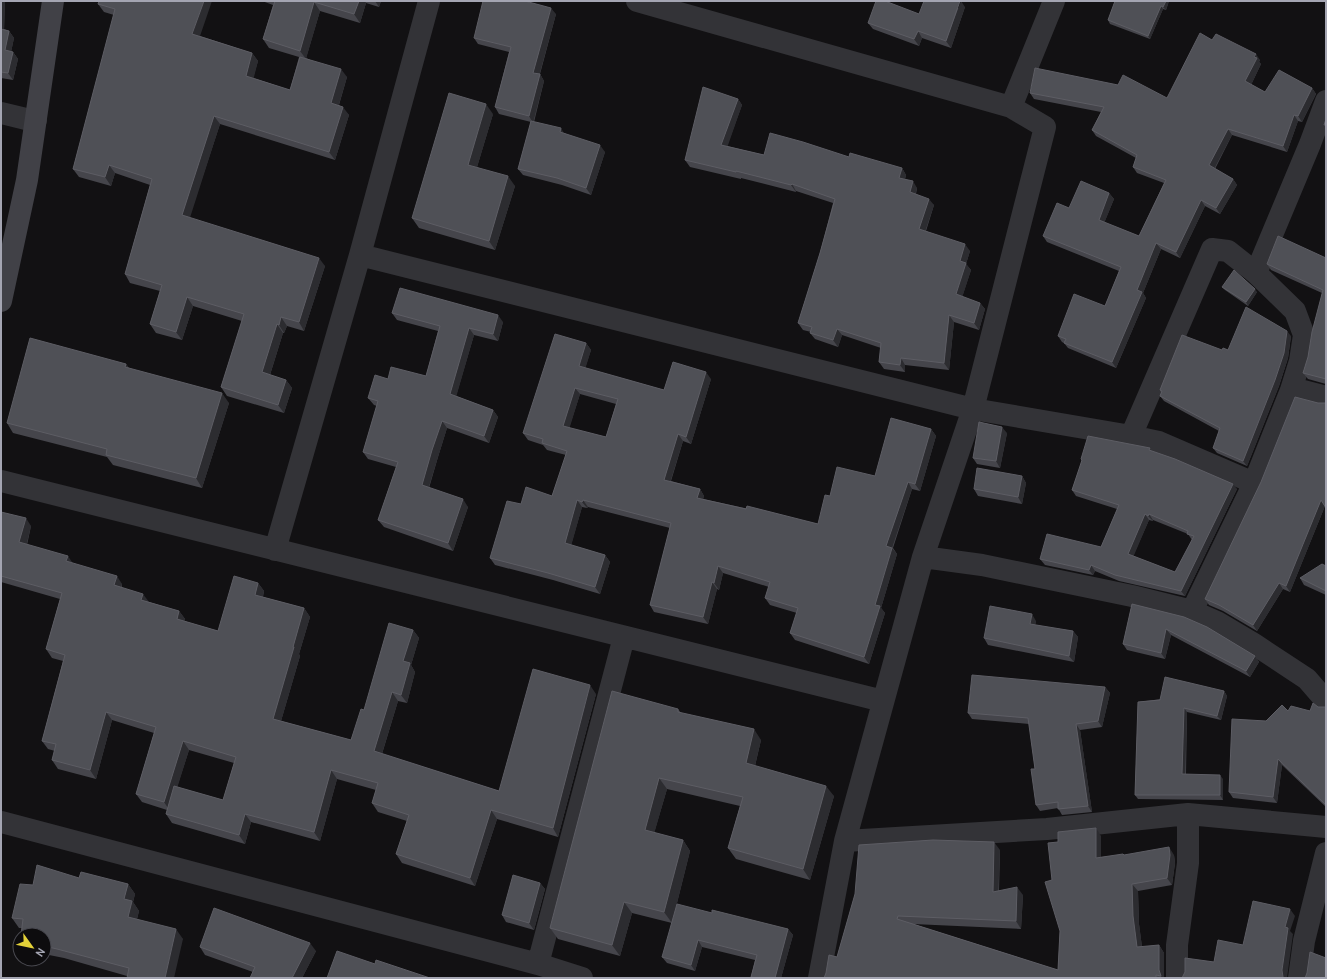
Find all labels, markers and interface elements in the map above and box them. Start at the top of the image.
north arrow [12,927,52,967]
text: N [32,945,48,960]

